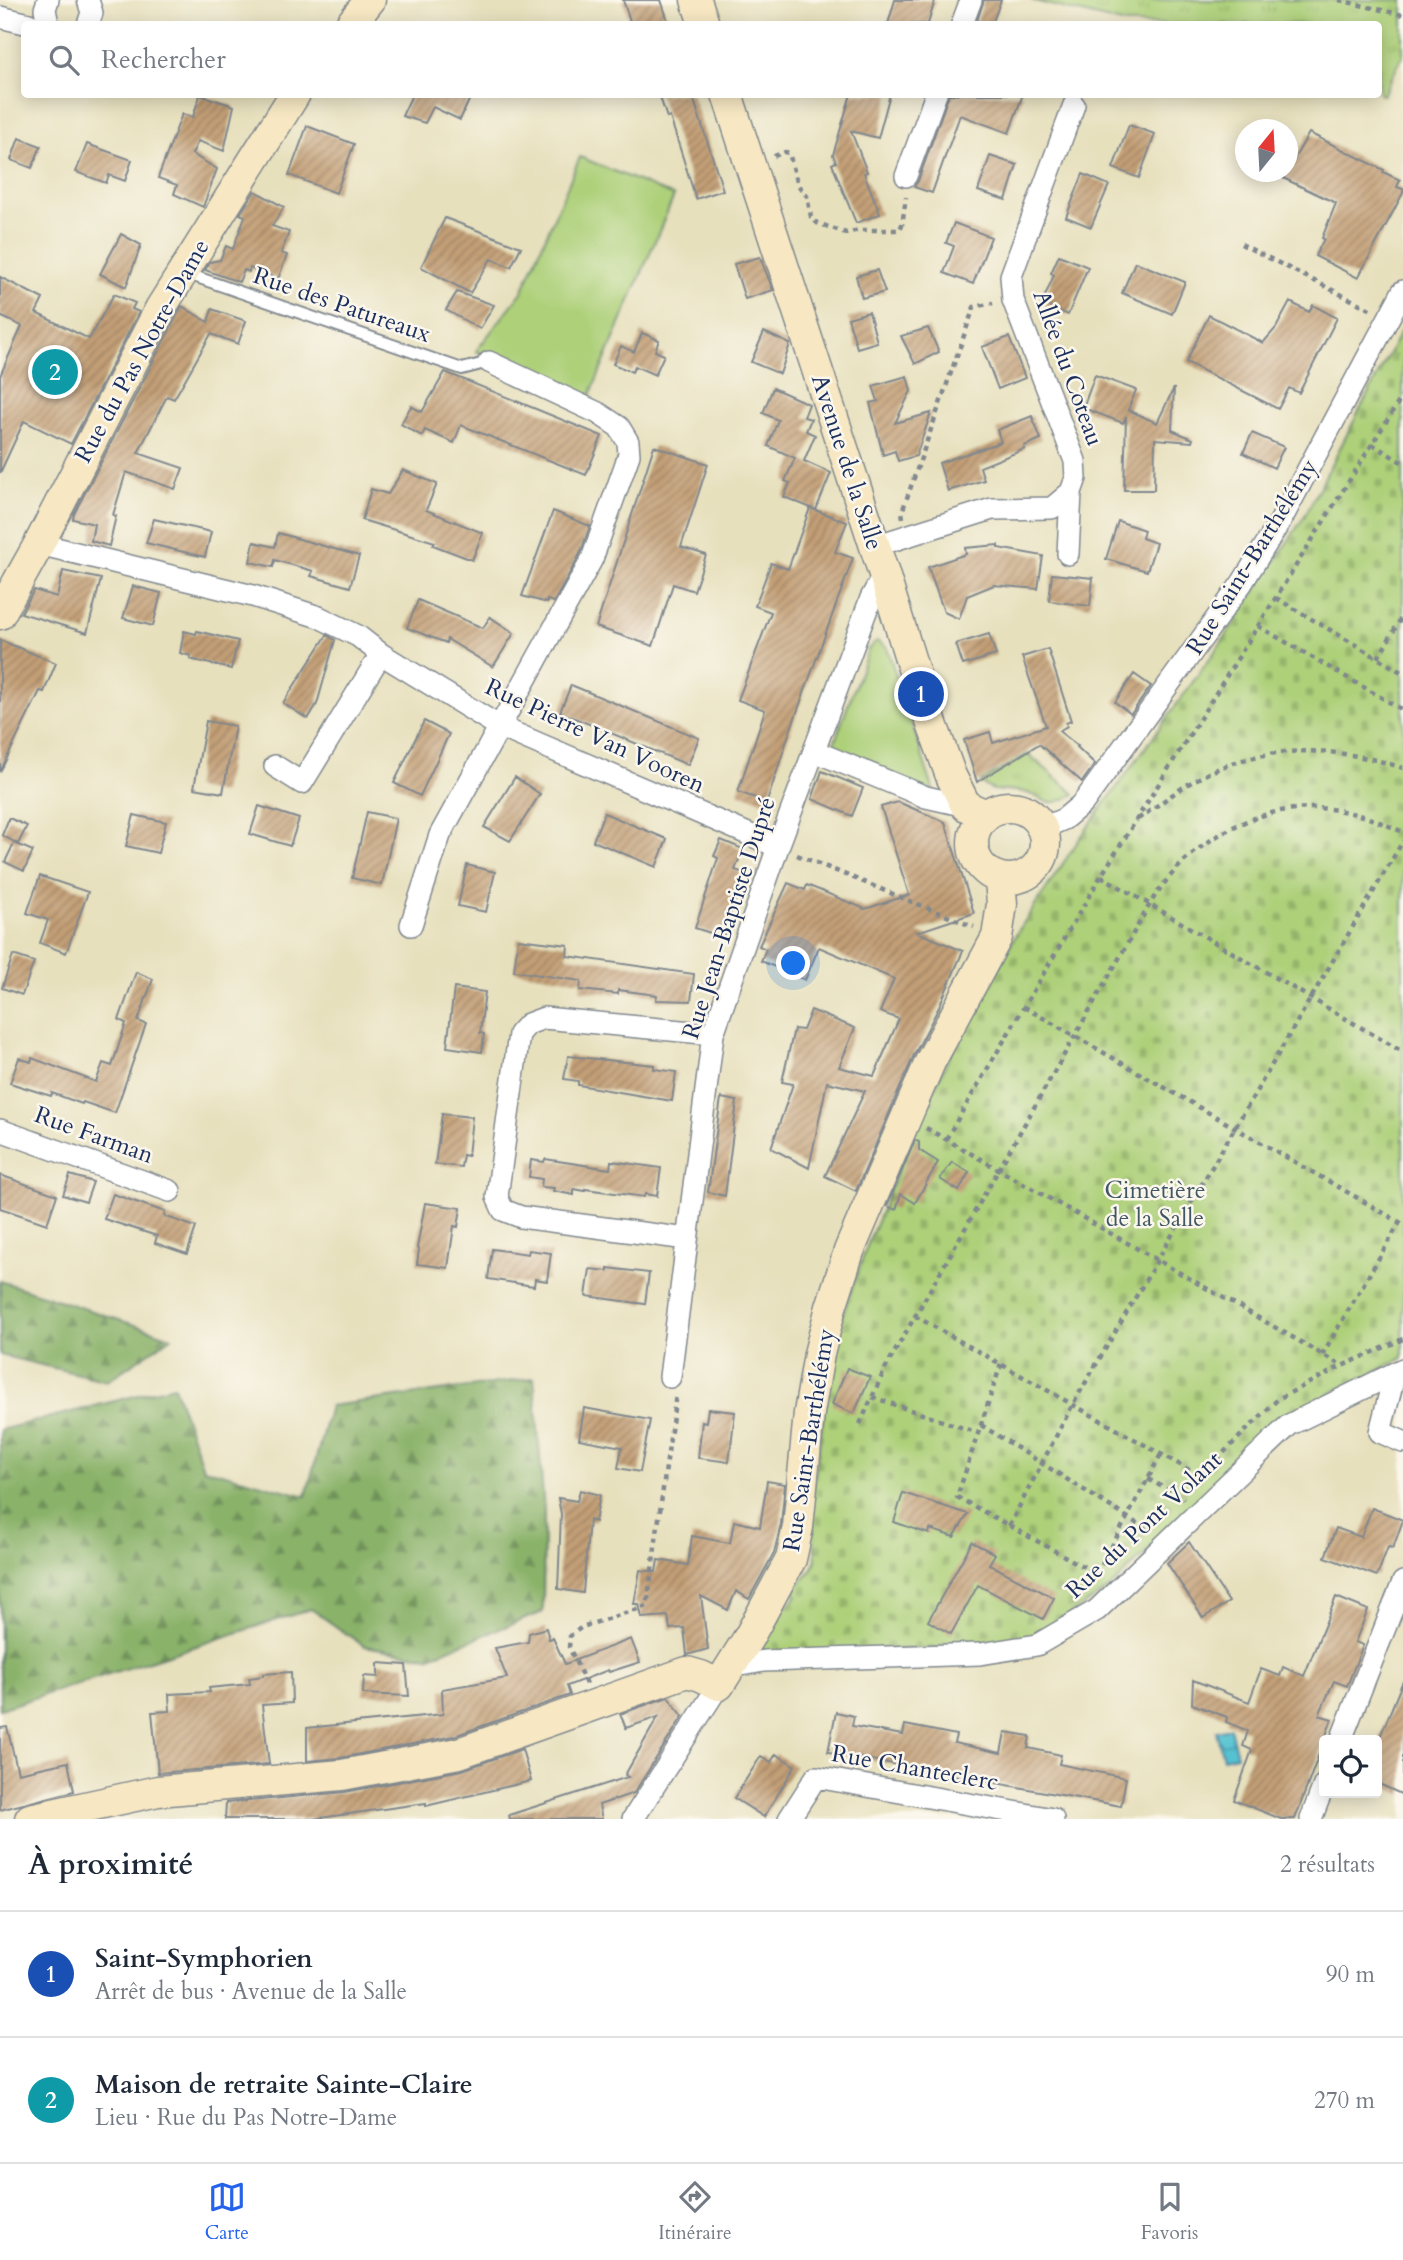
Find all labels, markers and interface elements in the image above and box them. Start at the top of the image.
search box [21,21,1382,98]
icon: search [45,41,83,79]
text: Rechercher [101,42,226,77]
north arrow [1235,119,1298,182]
street label: Rue du Pas Notre-Dame [67,233,217,469]
street label: Rue des Patureaux [249,259,435,351]
street label: Allée du Coteau [1025,286,1111,450]
pin: 2 [32,346,78,398]
street label: Avenue de la Salle [803,370,891,554]
street label: Rue Saint-Barthélémy [1178,452,1326,661]
pin: 1 [898,668,944,720]
street label: Rue Pierre Van Vooren [480,671,711,802]
street label: Rue Jean-Baptiste Dupré [674,793,784,1043]
your location [776,946,810,980]
street label: Rue Farman [30,1098,158,1172]
park label: Cimetière de la Salle [1104,1174,1206,1235]
street label: Rue Saint-Barthélémy [775,1326,843,1554]
street label: Rue du Pont Volant [1059,1444,1230,1606]
map controls [1319,1735,1382,1798]
button: locate [1319,1735,1382,1798]
street label: Rue Chanteclerc [829,1737,1001,1799]
text: À proximité [28,1844,193,1885]
text: 2 résultats [1280,1849,1375,1880]
text: Saint-Symphorien [95,1941,313,1976]
text: 1 [45,1959,57,1990]
text: 90 m [1326,1959,1375,1990]
text: Arrêt de bus · Avenue de la Salle [95,1976,407,2007]
text: Maison de retraite Sainte-Claire [95,2067,473,2102]
text: 2 [45,2085,57,2116]
text: 270 m [1314,2085,1375,2116]
text: Lieu · Rue du Pas Notre-Dame [95,2102,397,2133]
tab: Carte [205,2178,249,2246]
tab: Itinéraire [658,2178,732,2246]
tab: Favoris [1141,2178,1198,2246]

